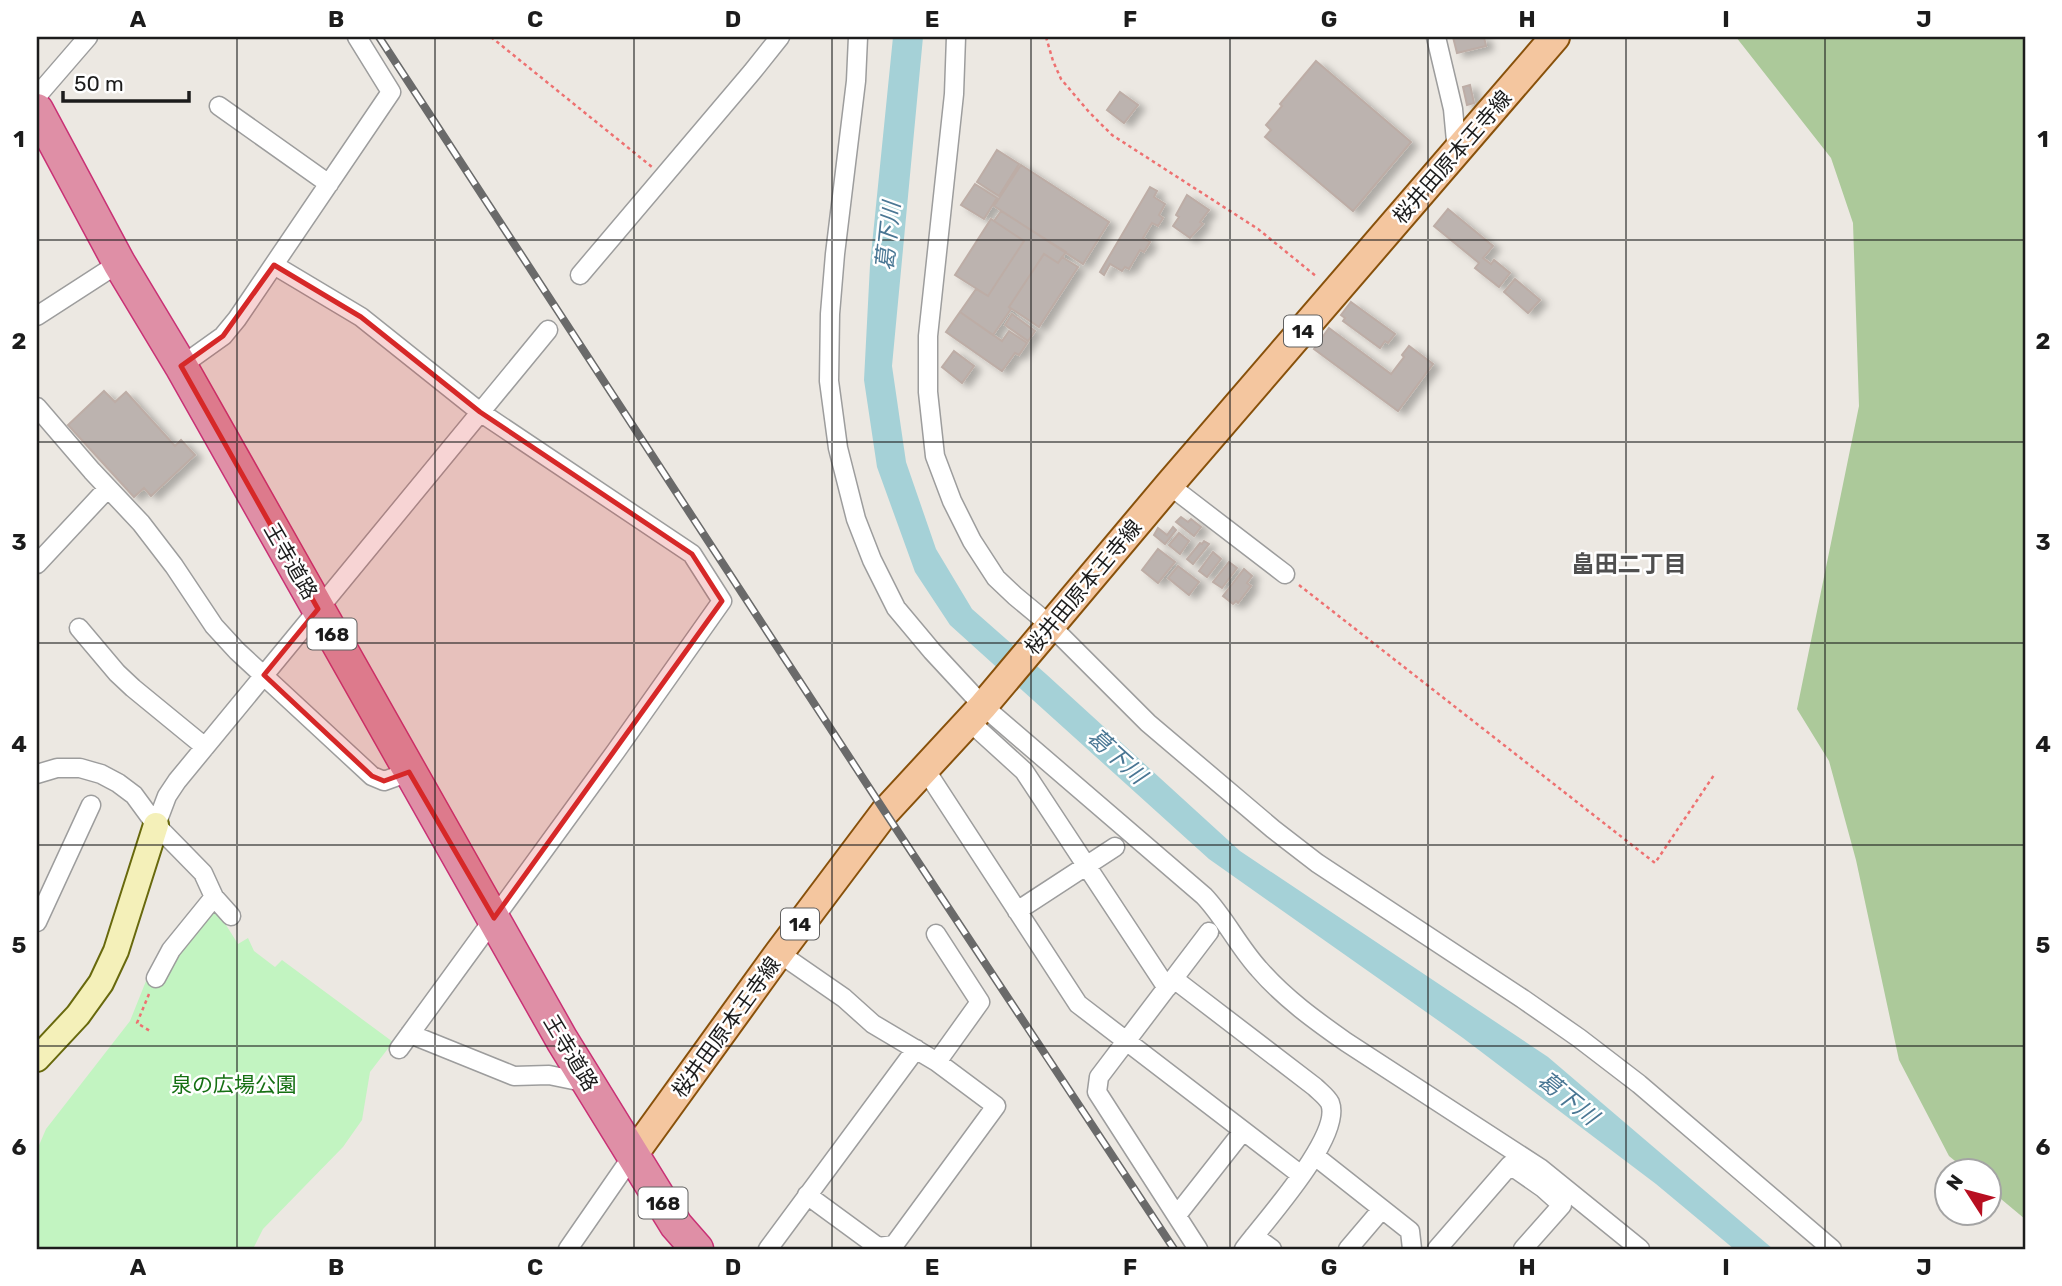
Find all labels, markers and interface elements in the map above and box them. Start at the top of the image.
text: A [130,5,147,33]
text: B [328,5,344,33]
text: C [527,5,543,33]
text: D [725,5,741,33]
text: E [925,5,939,33]
text: F [1123,5,1137,33]
text: G [1321,5,1337,33]
text: H [1518,5,1536,33]
text: I [1722,5,1730,33]
text: J [1916,5,1932,33]
scale bar [63,60,189,104]
text: 50 m [74,71,124,96]
street label: 桜井田原本王寺線 [1387,85,1517,229]
text: 1 [13,125,25,153]
text: 1 [2037,125,2049,153]
water label: 葛下川 [870,197,906,272]
road number: 14 [1284,316,1322,346]
text: 2 [12,327,26,355]
text: 2 [2036,327,2050,355]
street label: 桜井田原本王寺線 [1019,515,1147,659]
street label: 王寺道路 [259,518,323,604]
text: 3 [11,528,27,556]
text: 3 [2035,528,2051,556]
district label: 畠田二丁目 [1572,550,1687,578]
road number: 168 [308,618,356,650]
water label: 葛下川 [1082,723,1154,791]
text: 4 [11,730,27,758]
text: 4 [2035,730,2051,758]
road number: 14 [781,908,819,940]
text: 5 [12,931,27,959]
text: 5 [2036,931,2051,959]
street label: 桜井田原本王寺線 [667,952,785,1102]
street label: 王寺道路 [539,1011,603,1095]
water label: 葛下川 [1532,1065,1606,1132]
park label: 泉の広場公園 [171,1072,297,1097]
text: 6 [12,1133,27,1161]
text: 6 [2036,1133,2051,1161]
north arrow [1932,1156,2002,1226]
text: N [1941,1170,1968,1195]
road number: 168 [638,1188,688,1218]
text: A [130,1253,147,1281]
text: B [328,1253,344,1281]
text: C [527,1253,543,1281]
text: D [725,1253,741,1281]
text: E [925,1253,939,1281]
text: F [1123,1253,1137,1281]
text: G [1321,1253,1337,1281]
text: H [1518,1253,1536,1281]
text: I [1722,1253,1730,1281]
text: J [1916,1253,1932,1281]

